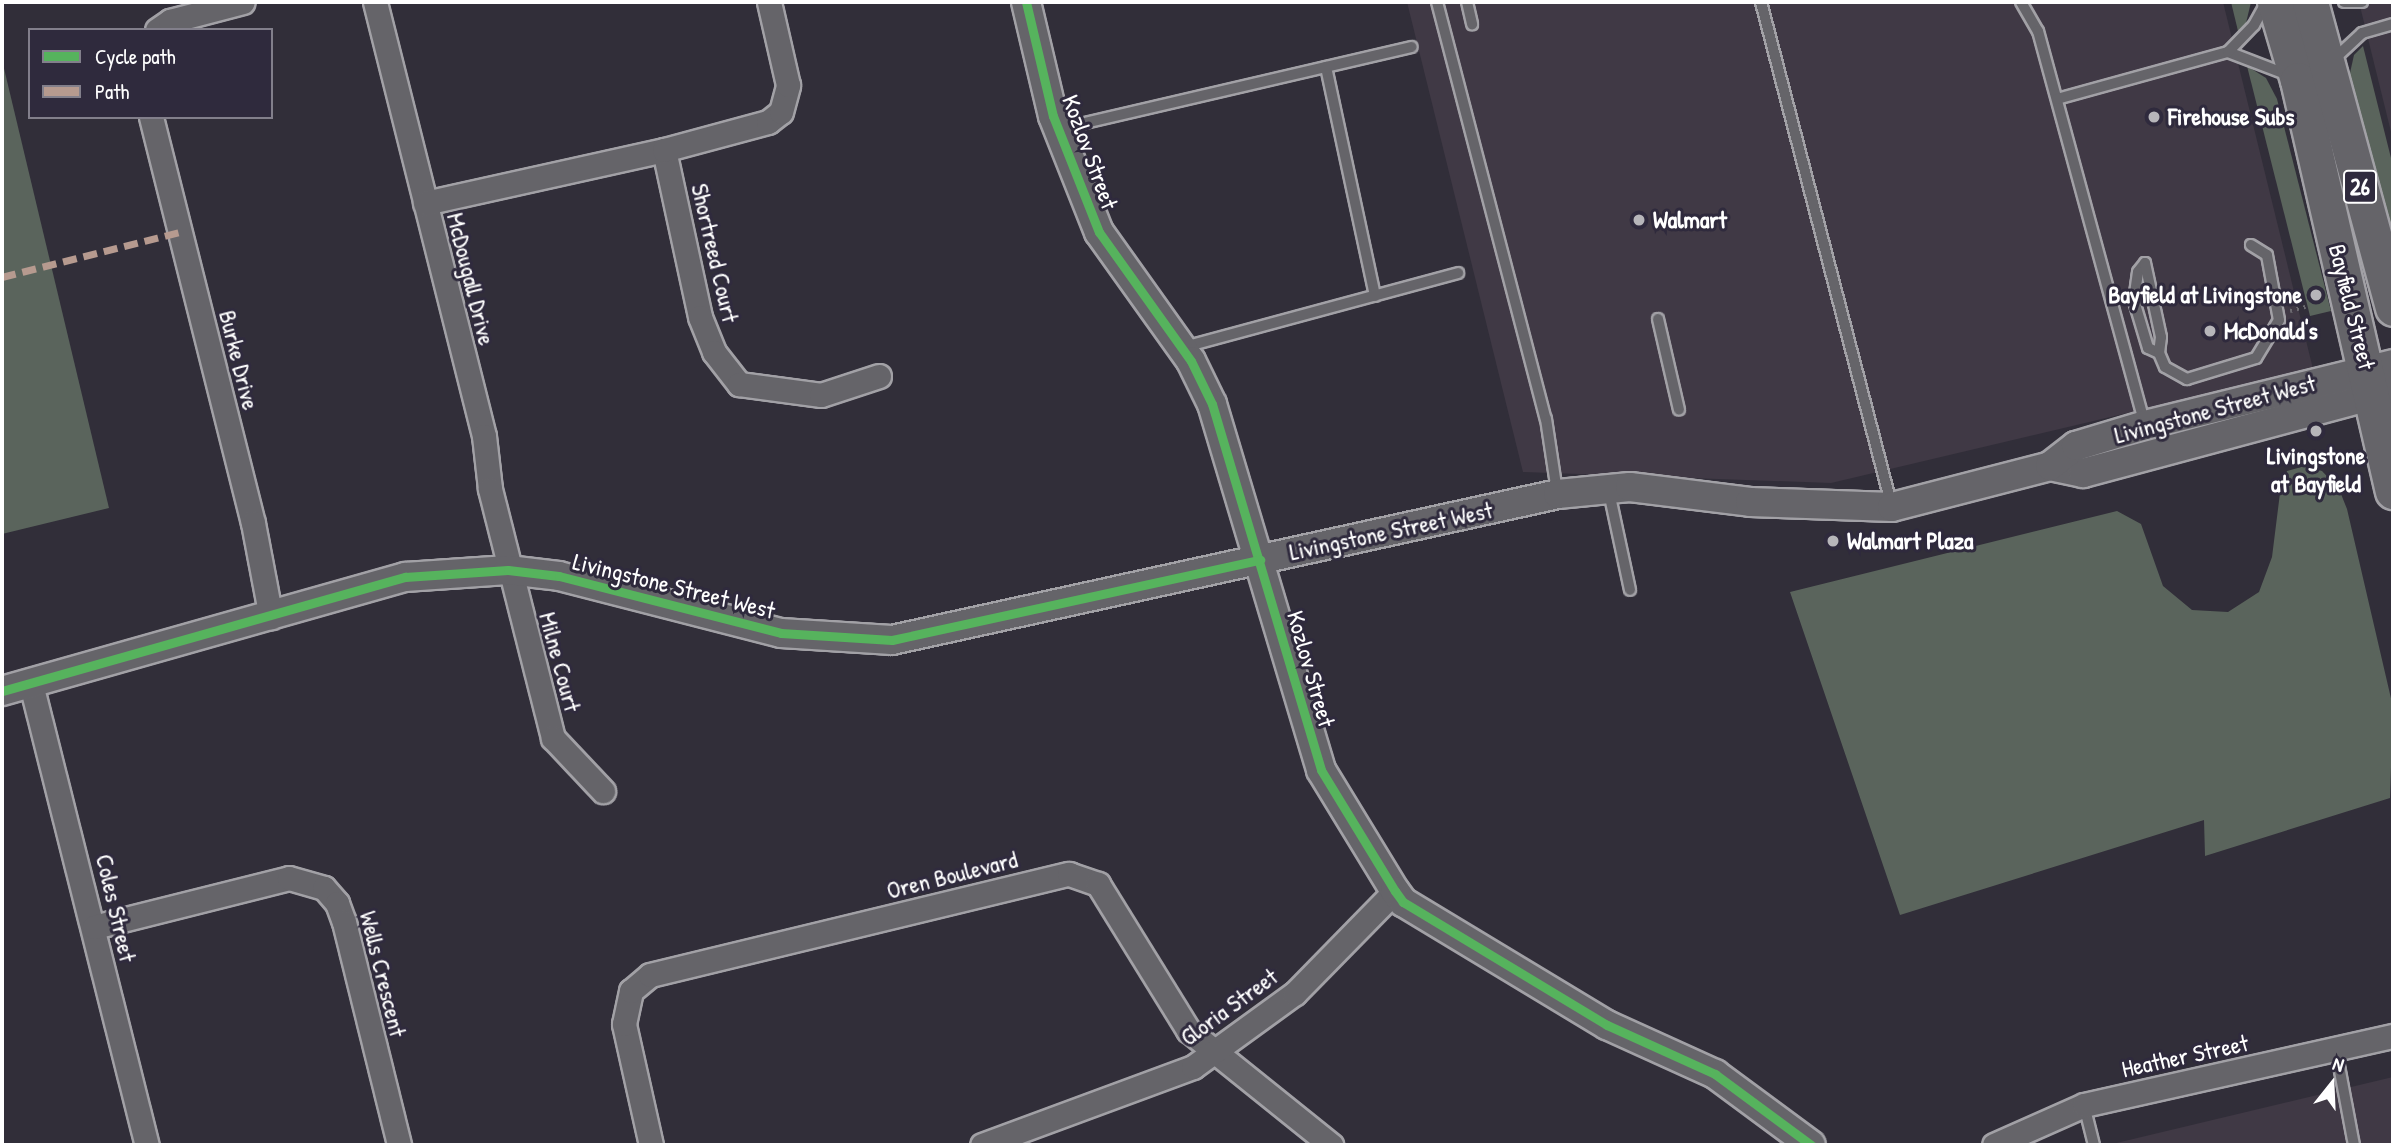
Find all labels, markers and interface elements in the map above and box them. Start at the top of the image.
legend [28,28,273,119]
text: Cycle path [95,42,176,71]
text: Path [95,77,129,106]
street label: Kozlov Street [1056,91,1124,213]
place label: Firehouse Subs [2168,103,2295,131]
marker: Firehouse Subs [2146,109,2162,125]
road number: 26 [2342,168,2378,206]
street label: Shortreed Court [685,181,745,325]
place label: Walmart [1653,206,1727,234]
street label: McDougall Drive [441,210,501,348]
marker: Walmart [1631,212,1647,228]
street label: Bayfield Street [2323,241,2381,373]
place label: Bayfield at Livingstone [2108,281,2302,309]
marker: Bayfield at Livingstone [2308,287,2324,303]
street label: Burke Drive [213,307,265,413]
place label: McDonald's [2224,317,2318,345]
marker: McDonald's [2202,323,2218,339]
street label: Livingstone Street West [2111,368,2319,450]
marker: Livingstone at Bayfield [2308,423,2324,439]
place label: Livingstone at Bayfield [2267,442,2365,498]
street label: Livingstone Street West [1287,495,1495,567]
place label: Walmart Plaza [1847,527,1973,555]
marker: Walmart Plaza [1825,533,1841,549]
street label: Livingstone Street West [570,547,778,625]
street label: Kozlov Street [1281,608,1341,730]
street label: Milne Court [533,609,587,715]
street label: Oren Boulevard [884,845,1020,905]
street label: Coles Street [90,851,142,965]
street label: Wells Crescent [353,908,413,1040]
street label: Gloria Street [1175,962,1283,1052]
street label: Heather Street [2119,1029,2251,1083]
north arrow [2297,1049,2367,1119]
text: N [2330,1050,2347,1078]

